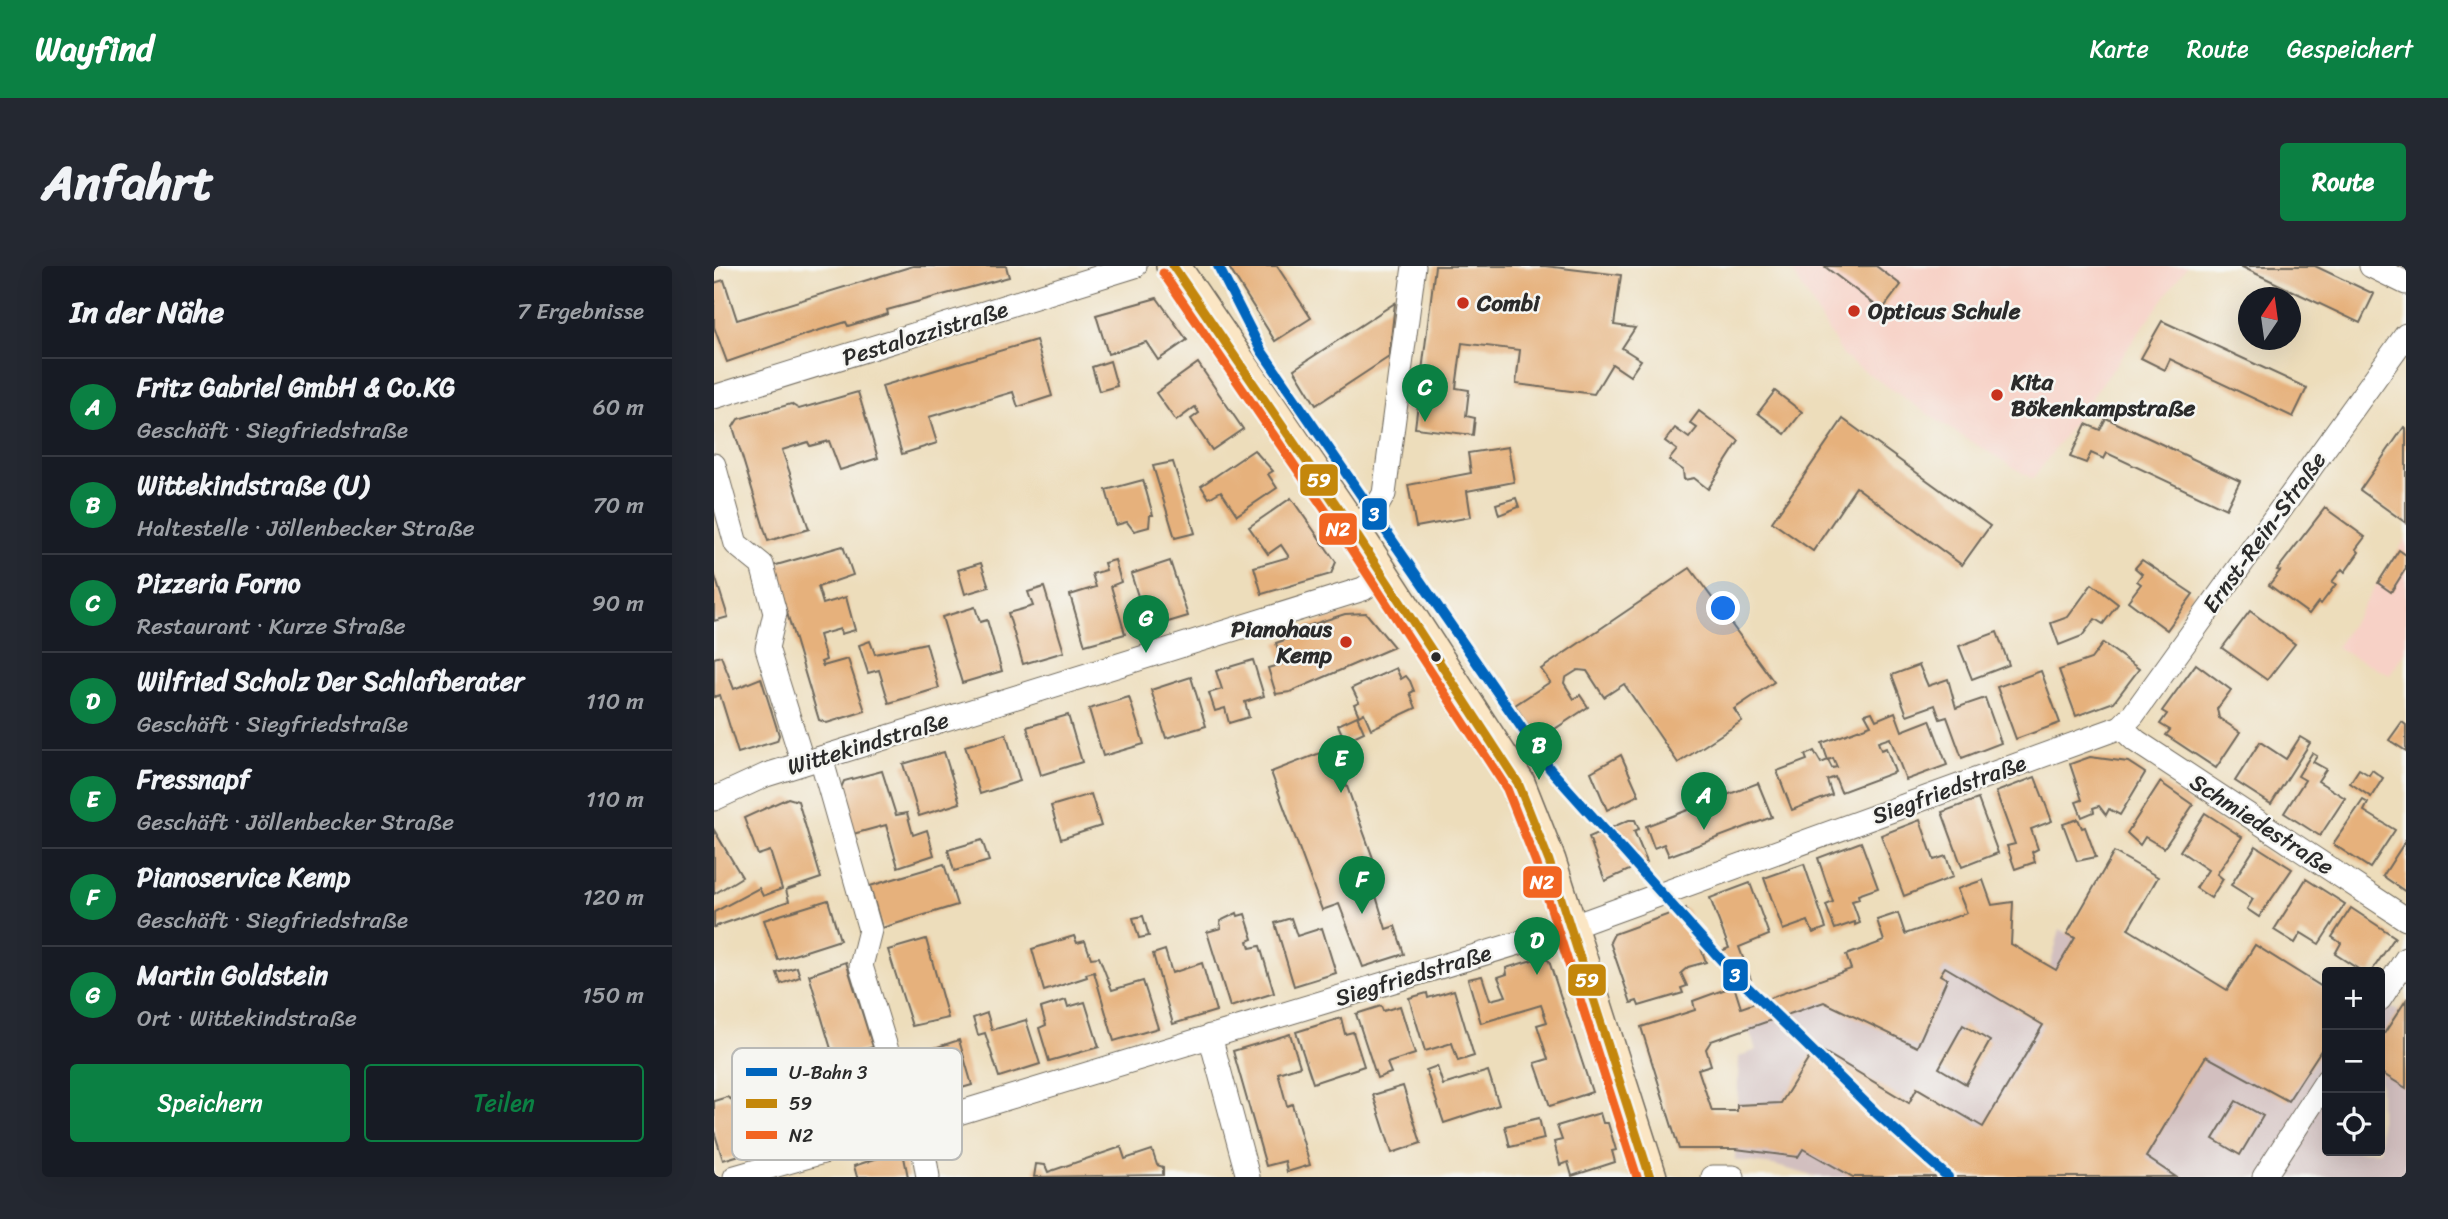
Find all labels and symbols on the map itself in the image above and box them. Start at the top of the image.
place label: Combi [1476,283,1541,324]
north arrow [2238,287,2301,350]
street label: Pestalozzistraße [837,289,1013,378]
place label: Opticus Schule [1868,291,2021,332]
marker: Combi [1455,295,1471,311]
marker: Opticus Schule [1846,303,1862,319]
place label: Kita Bökenkampstraße [2010,362,2196,429]
pin: C [1402,364,1448,422]
marker: Kita Bökenkampstraße [1989,387,2005,403]
street label: Ernst-Rein-Straße [2191,442,2338,622]
line badge: 59 [1299,463,1339,497]
text: 59 [1307,464,1331,497]
line badge: 3 [1361,497,1388,531]
text: 3 [1368,498,1380,531]
line badge: N2 [1318,512,1358,546]
text: N2 [1325,513,1350,546]
your location [1706,591,1740,625]
pin: G [1123,595,1169,653]
place label: Pianohaus Kemp [1231,609,1333,676]
marker: Pianohaus Kemp [1338,634,1354,650]
unlabelled marker [1429,650,1443,664]
street label: Wittekindstraße [782,699,954,788]
pin: B [1516,722,1562,780]
pin: E [1318,735,1364,793]
street label: Siegfriedstraße [1866,743,2032,836]
street label: Schmiedestraße [2181,762,2342,887]
pin: A [1681,772,1727,830]
pin: F [1339,856,1385,914]
line badge: N2 [1522,865,1563,899]
text: N2 [1529,866,1554,899]
pin: D [1514,917,1560,975]
street label: Siegfriedstraße [1330,932,1496,1019]
line badge: 3 [1722,958,1749,992]
text: 3 [1729,959,1741,992]
line badge: 59 [1567,963,1607,997]
text: 59 [1575,964,1599,997]
legend [732,1048,962,1160]
text: U-Bahn 3 [789,1056,868,1089]
text: 59 [789,1087,812,1120]
text: N2 [789,1119,813,1152]

